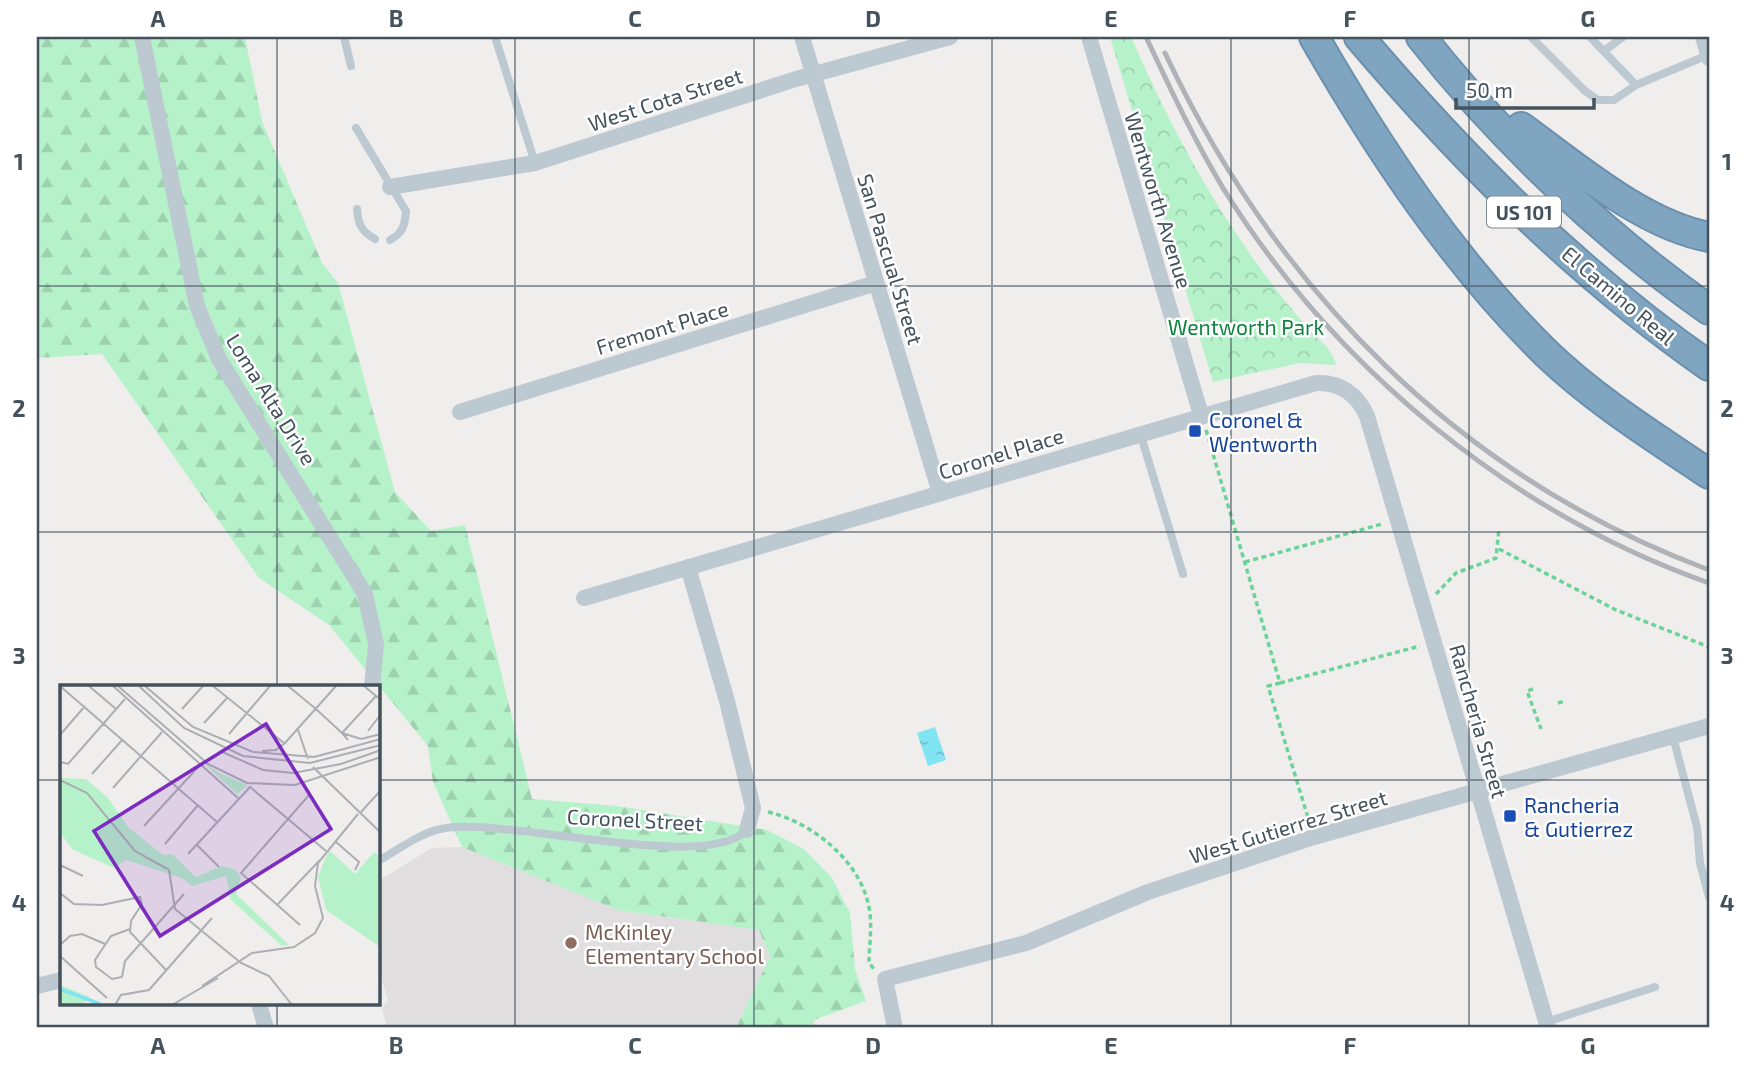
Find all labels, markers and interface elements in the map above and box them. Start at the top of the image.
text: A [150,4,166,32]
text: B [389,4,403,32]
text: C [628,4,642,32]
text: D [865,4,881,32]
text: E [1104,4,1118,32]
text: F [1344,4,1357,32]
text: G [1581,4,1595,32]
street label: West Cota Street [585,62,745,136]
scale bar [1456,66,1594,110]
text: 50 m [1466,77,1513,102]
street label: Wentworth Avenue [1120,109,1198,291]
text: 1 [14,147,24,175]
text: 1 [1722,147,1732,175]
street label: San Pascual Street [853,171,929,347]
road number: US 101 [1487,196,1561,228]
street label: El Camino Real [1557,240,1681,350]
street label: Fremont Place [593,295,731,359]
park label: Wentworth Park [1168,314,1325,339]
street label: Loma Alta Drive [222,329,322,469]
text: 2 [12,394,26,422]
text: 2 [1720,394,1734,422]
place label: Coronel & Wentworth [1209,407,1318,456]
street label: Coronel Place [935,422,1067,484]
marker: Coronel & Wentworth [1187,423,1203,439]
text: 3 [12,641,26,669]
street label: Rancheria Street [1445,641,1513,801]
text: 3 [1720,641,1734,669]
inset map [60,685,380,1006]
street label: West Gutierrez Street [1186,784,1390,868]
place label: Rancheria & Gutierrez [1524,792,1633,841]
street label: Coronel Street [566,803,704,835]
marker: Rancheria & Gutierrez [1502,808,1518,824]
text: 4 [12,888,26,916]
text: 4 [1720,888,1734,916]
place label: McKinley Elementary School [585,919,765,968]
marker: McKinley Elementary School [563,935,579,951]
text: A [150,1031,166,1059]
text: B [389,1031,403,1059]
text: C [628,1031,642,1059]
text: D [865,1031,881,1059]
text: E [1104,1031,1118,1059]
text: F [1344,1031,1357,1059]
text: G [1581,1031,1595,1059]

